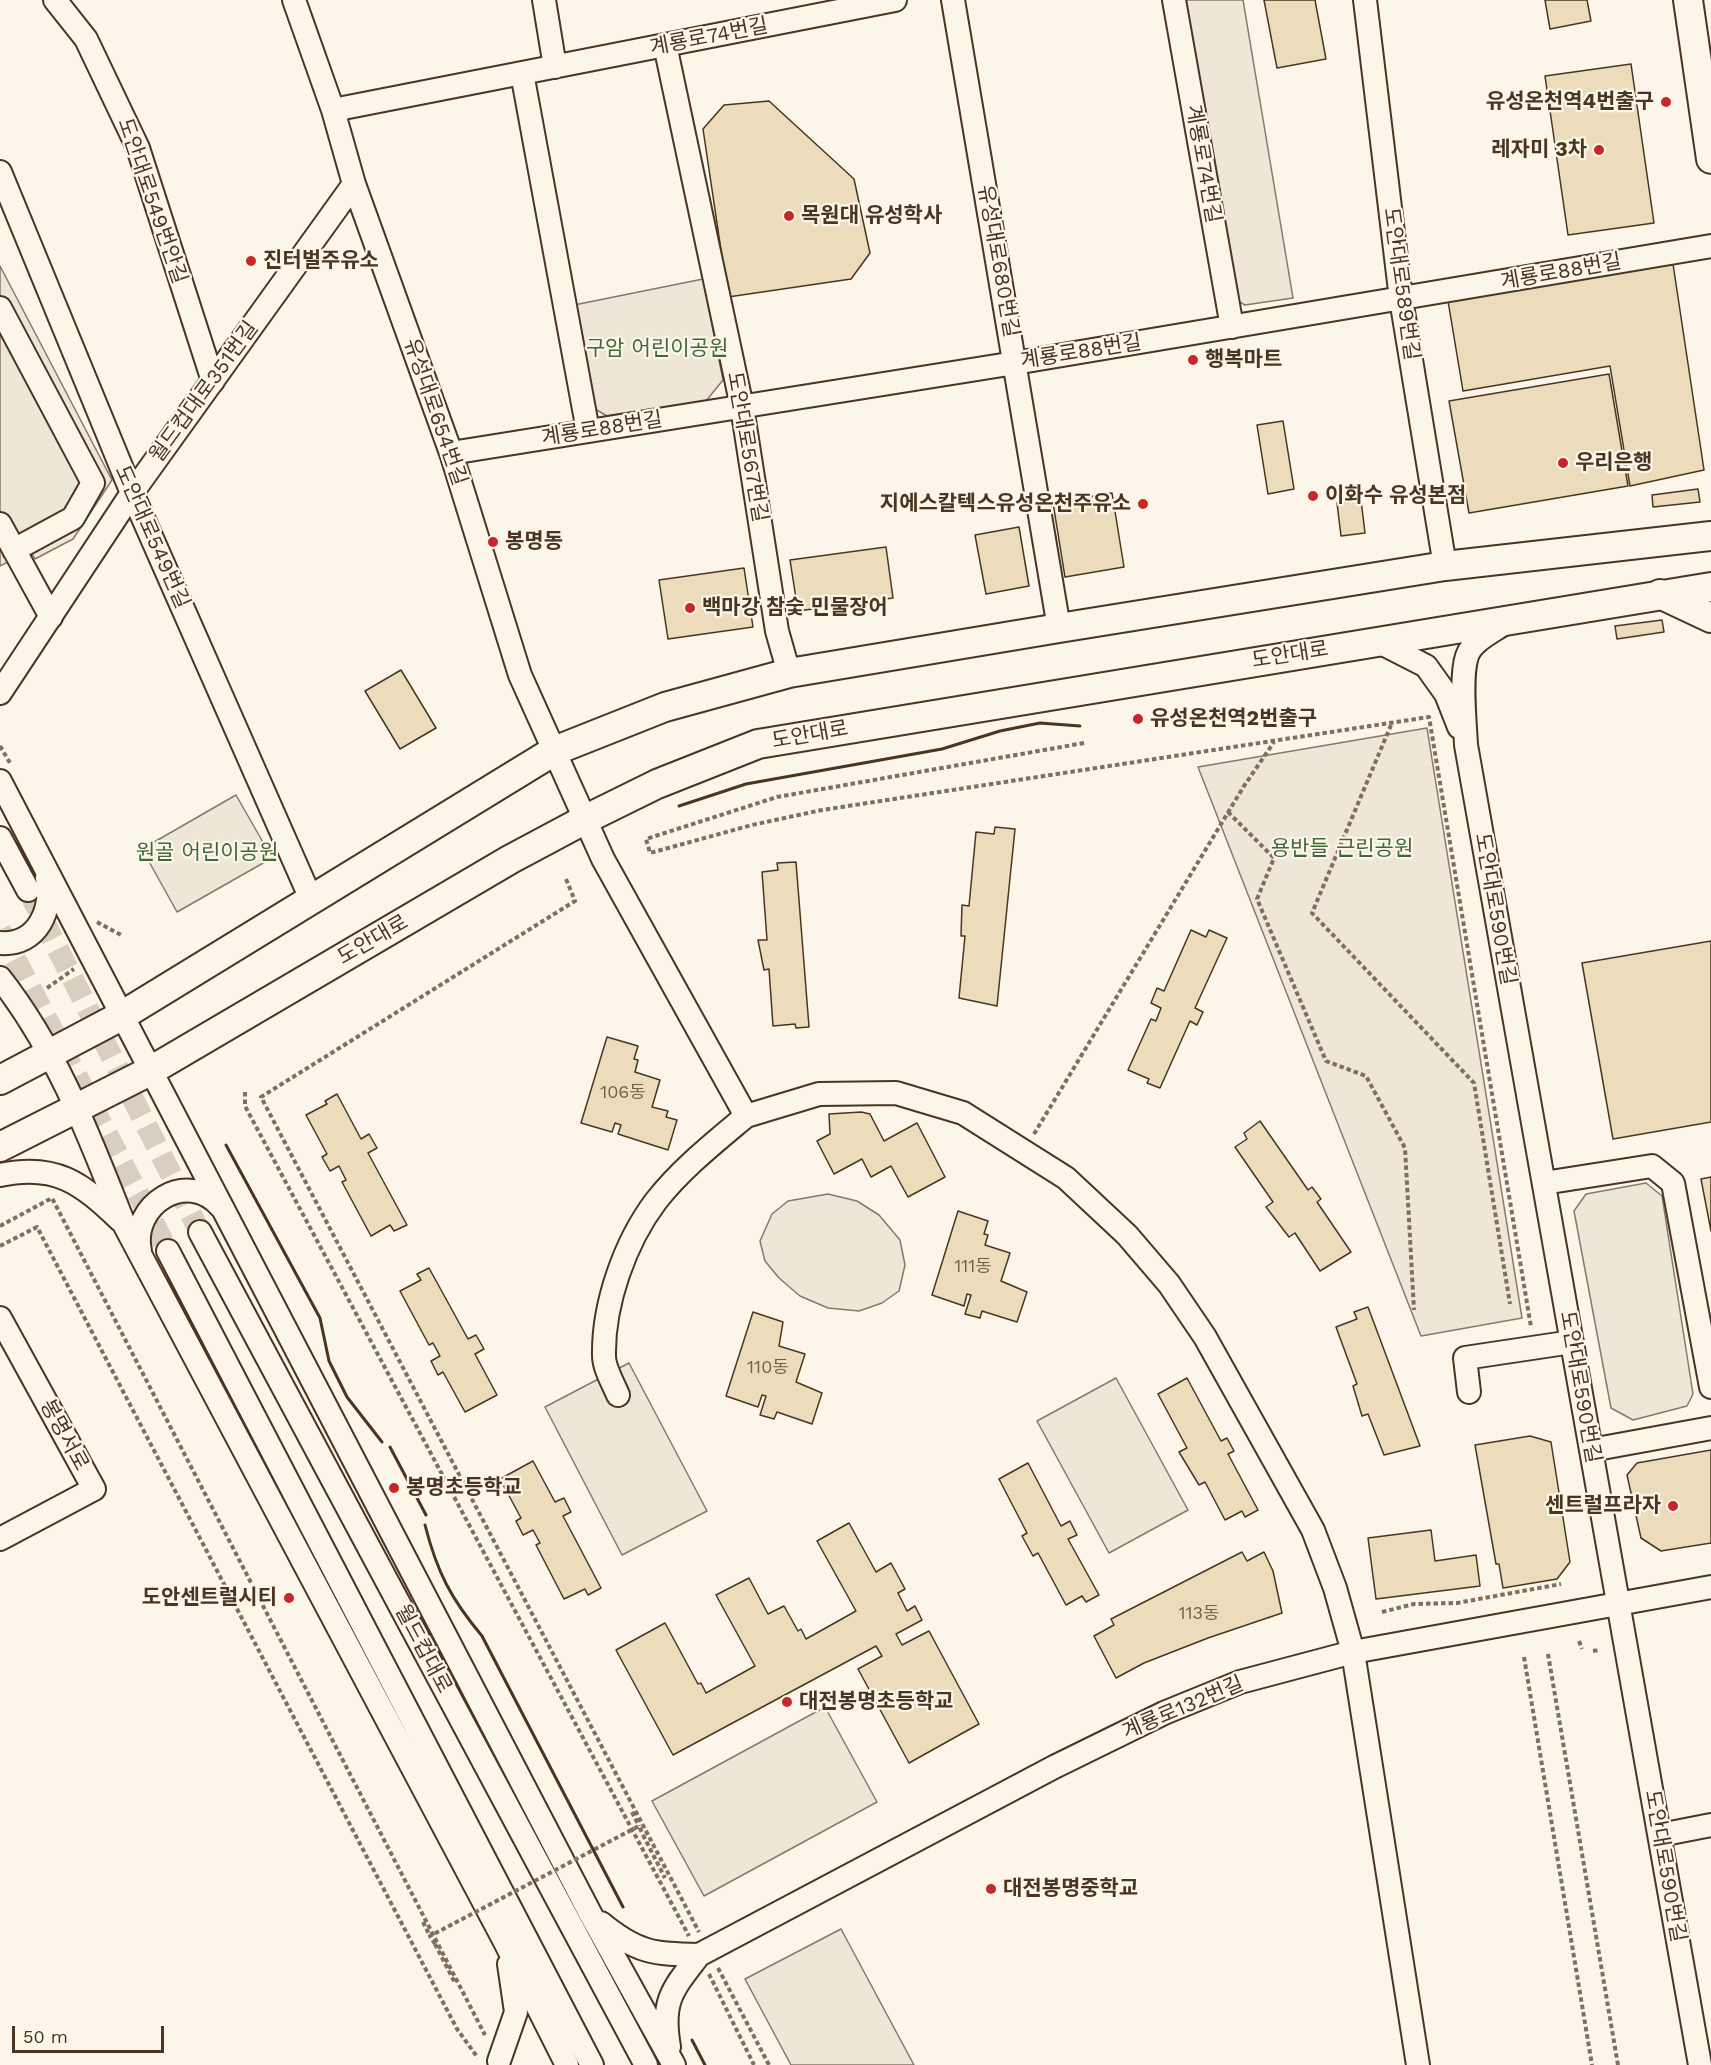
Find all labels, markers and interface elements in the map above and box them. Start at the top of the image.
street label: 계룡로74번길 [648,13,770,61]
place label: 유성온천역4번출구 [1486,89,1654,115]
marker: 유성온천역4번출구 [1659,95,1673,109]
street label: 계룡로74번길 [1180,103,1226,225]
street label: 도안대로549번안길 [112,115,192,287]
place label: 레자미 3차 [1491,137,1587,163]
marker: 레자미 3차 [1592,143,1606,157]
street label: 유성대로680번길 [972,183,1024,339]
place label: 목원대 유성학사 [801,203,942,229]
street label: 도안대로589번길 [1378,206,1424,362]
marker: 목원대 유성학사 [782,209,796,223]
place label: 진터벌주유소 [263,248,379,274]
street label: 계룡로88번길 [1499,249,1623,295]
marker: 진터벌주유소 [244,254,258,268]
street label: 월드컵대로351번길 [144,317,264,467]
street label: 계룡로88번길 [1019,330,1143,374]
street label: 유성대로654번길 [398,335,472,489]
park label: 구암 어린이공원 [586,336,728,362]
place label: 행복마트 [1205,347,1282,373]
marker: 행복마트 [1186,353,1200,367]
street label: 도안대로567번길 [721,370,773,524]
street label: 계룡로88번길 [540,407,664,451]
place label: 우리은행 [1575,450,1652,476]
marker: 우리은행 [1556,456,1570,470]
street label: 도안대로549번길 [109,462,195,612]
place label: 이화수 유성본점 [1325,483,1466,509]
marker: 이화수 유성본점 [1306,489,1320,503]
place label: 지에스칼텍스유성온천주유소 [880,491,1131,517]
marker: 지에스칼텍스유성온천주유소 [1136,497,1150,511]
place label: 봉명동 [505,529,563,555]
marker: 봉명동 [486,535,500,549]
place label: 백마강 참숯 민물장어 [702,595,888,621]
marker: 백마강 참숯 민물장어 [683,601,697,615]
street label: 도안대로 [1250,637,1330,673]
place label: 유성온천역2번출구 [1150,706,1317,732]
marker: 유성온천역2번출구 [1131,712,1145,726]
street label: 도안대로 [770,716,850,754]
street label: 도안대로590번길 [1469,831,1521,987]
park label: 용반들 근린공원 [1271,836,1413,862]
park label: 원골 어린이공원 [136,840,278,866]
street label: 도안대로 [333,910,413,970]
house number: 106동 [600,1082,646,1104]
house number: 111동 [954,1256,992,1278]
street label: 도안대로590번길 [1554,1309,1606,1465]
house number: 110동 [747,1357,789,1379]
street label: 봉명서로 [34,1395,94,1475]
place label: 봉명초등학교 [406,1475,522,1501]
marker: 봉명초등학교 [387,1481,401,1495]
place label: 센트럴프라자 [1545,1493,1661,1519]
marker: 센트럴프라자 [1666,1499,1680,1513]
place label: 도안센트럴시티 [142,1585,277,1611]
marker: 도안센트럴시티 [282,1591,296,1605]
street label: 월드컵대로 [389,1600,457,1698]
house number: 113동 [1178,1603,1220,1625]
street label: 계룡로132번길 [1119,1671,1247,1745]
place label: 대전봉명초등학교 [799,1689,954,1715]
marker: 대전봉명초등학교 [780,1695,794,1709]
street label: 도안대로590번길 [1639,1788,1691,1944]
place label: 대전봉명중학교 [1003,1876,1138,1902]
marker: 대전봉명중학교 [984,1882,998,1896]
scale bar [15,2014,166,2052]
text: 50 m [23,2026,68,2047]

